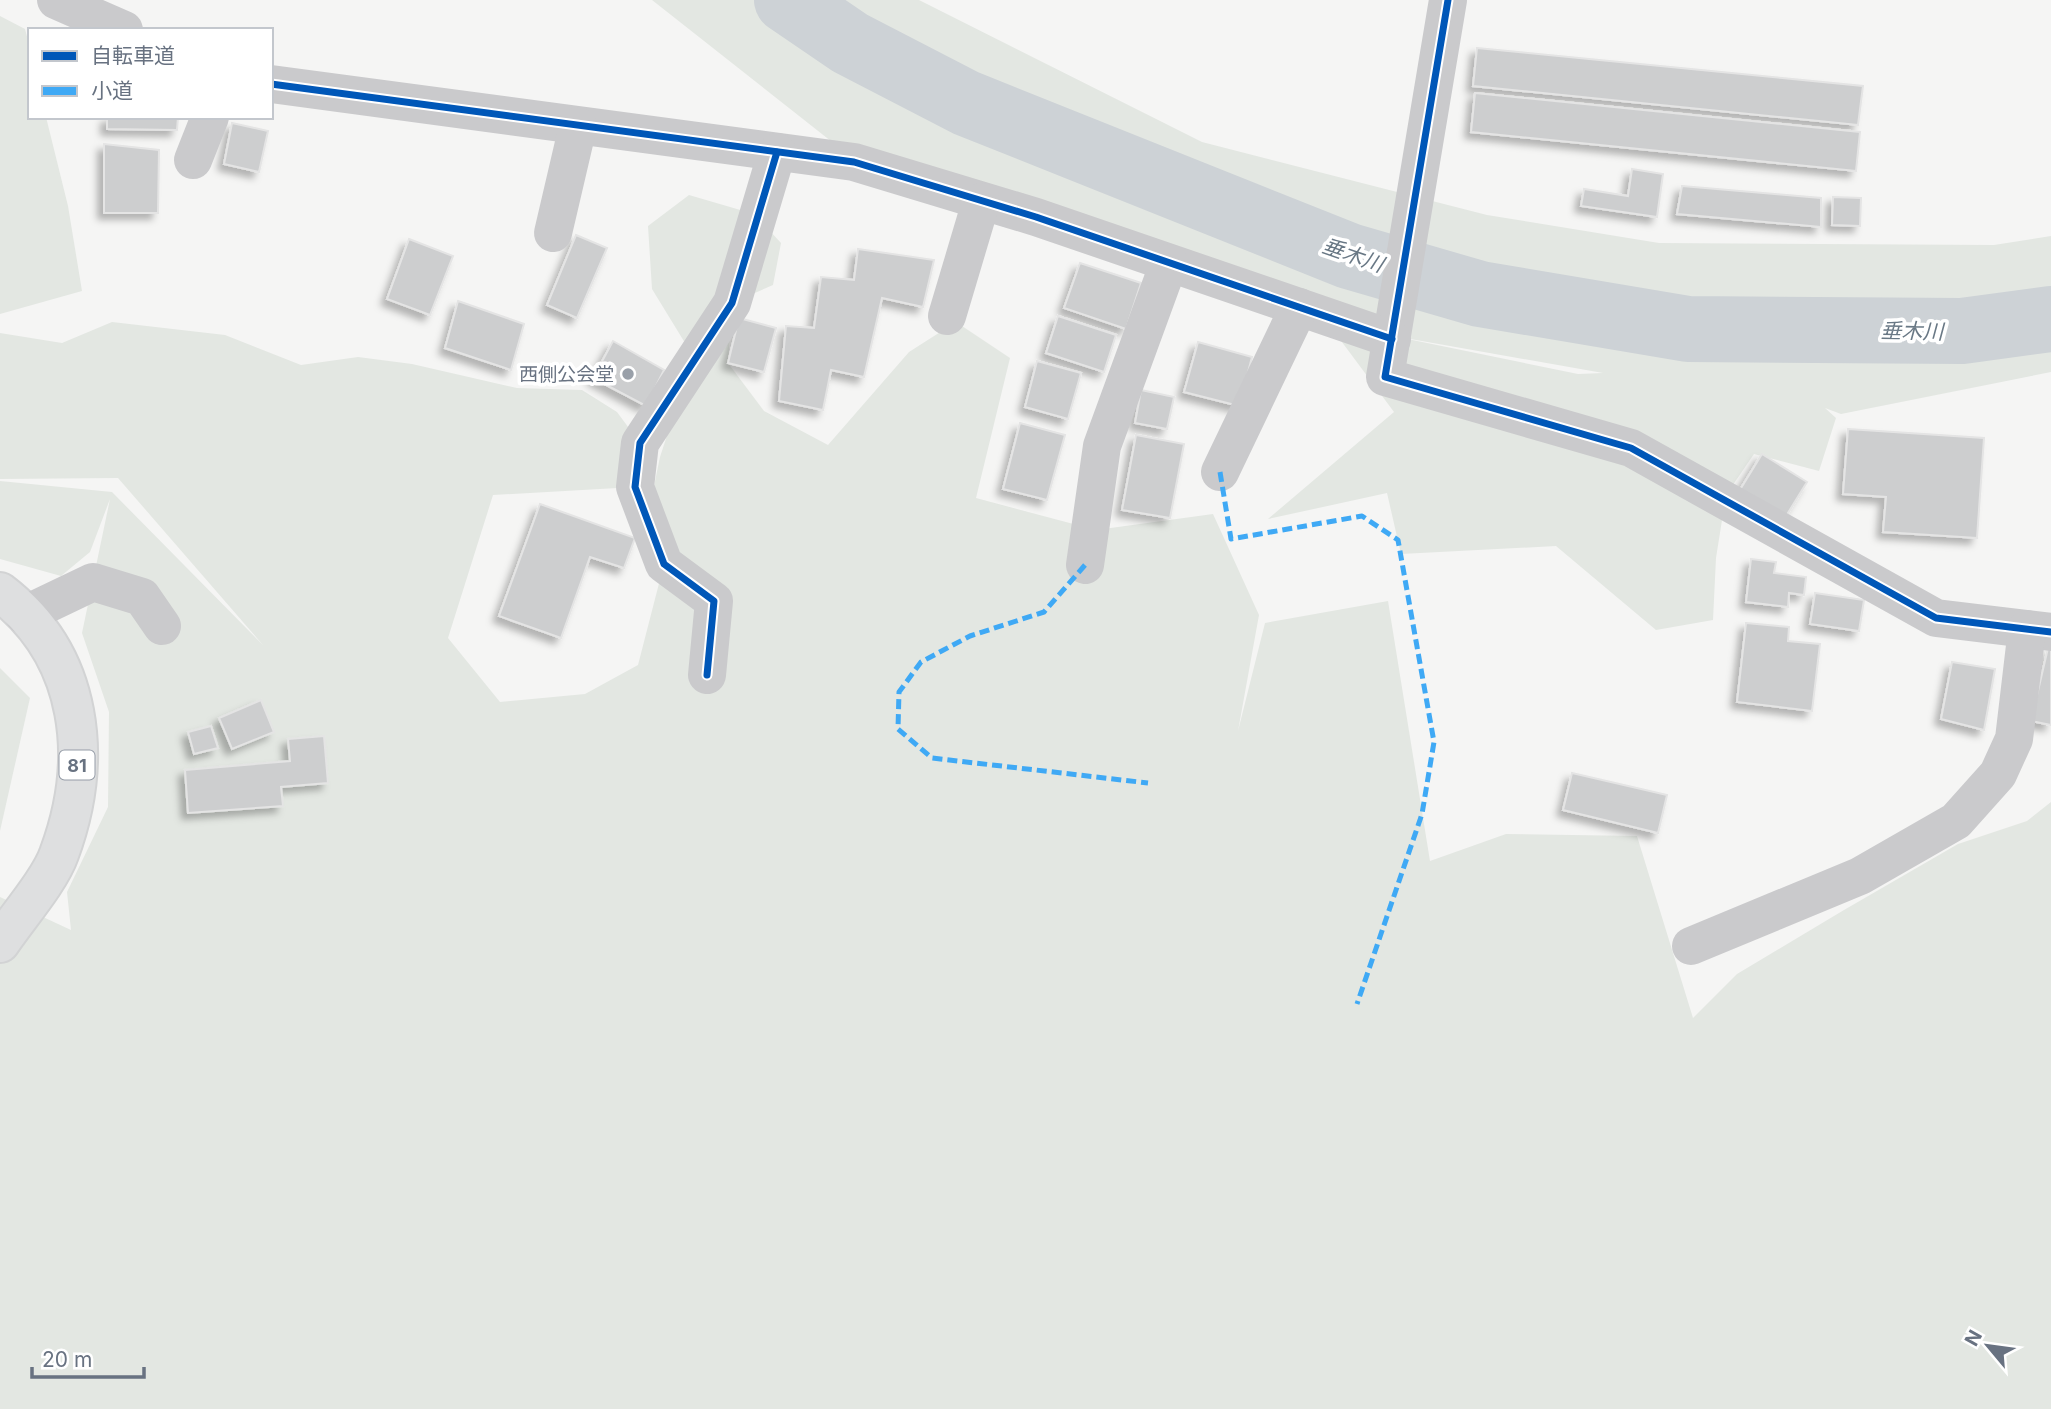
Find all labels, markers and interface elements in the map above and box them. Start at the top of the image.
legend [28,28,273,119]
text: 自転車道 [91,43,175,68]
text: 小道 [91,78,133,103]
water label: 垂木川 [1319,233,1389,278]
water label: 垂木川 [1880,318,1946,344]
place label: 西側公会堂 [519,363,614,386]
marker: 西側公会堂 [620,366,636,382]
road number: 81 [60,750,94,780]
north arrow [1953,1311,2023,1381]
text: N [1960,1326,1987,1350]
scale bar [32,1336,144,1380]
text: 20 m [42,1347,92,1372]

